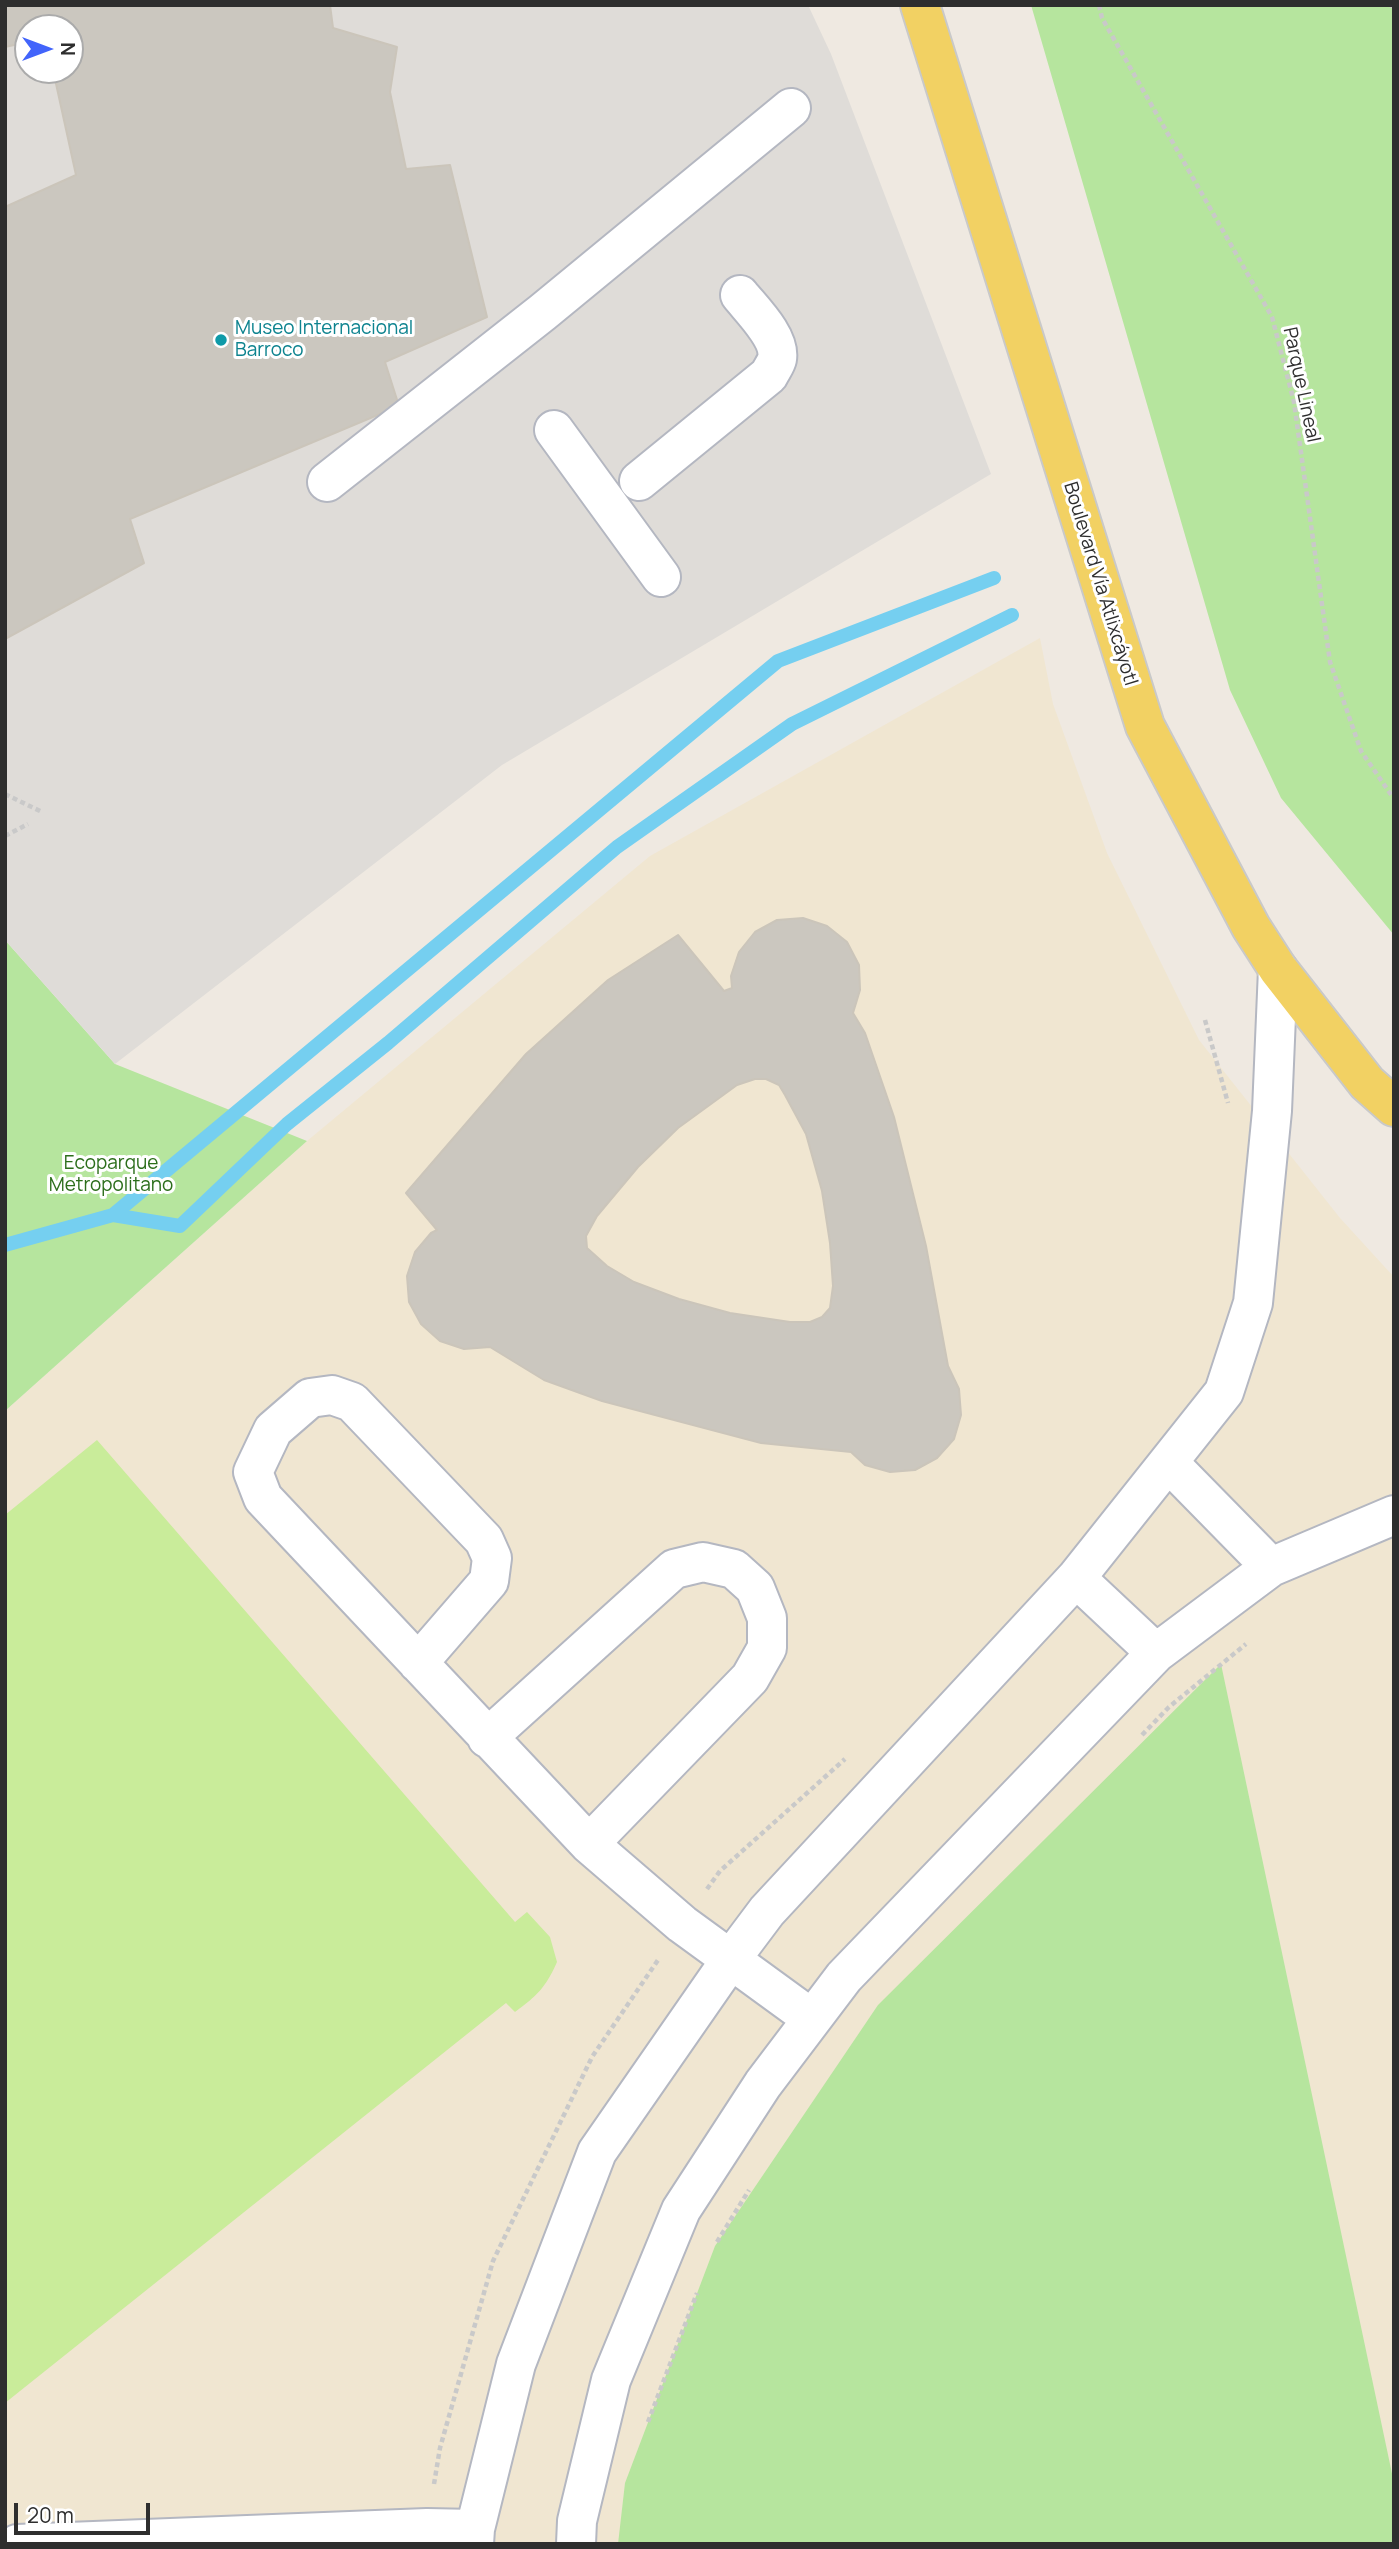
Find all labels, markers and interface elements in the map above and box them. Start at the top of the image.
north arrow [14,14,84,84]
text: N [55,42,81,56]
place label: Museo Internacional Barroco [235,318,413,362]
street label: Parque Lineal [1278,325,1324,445]
marker: Museo Internacional Barroco [213,332,229,348]
street label: Boulevard Vía Atlixcáyotl [1058,479,1142,689]
park label: Ecoparque Metropolitano [49,1153,173,1197]
scale bar [18,2490,154,2534]
text: 20 m [27,2501,74,2529]

